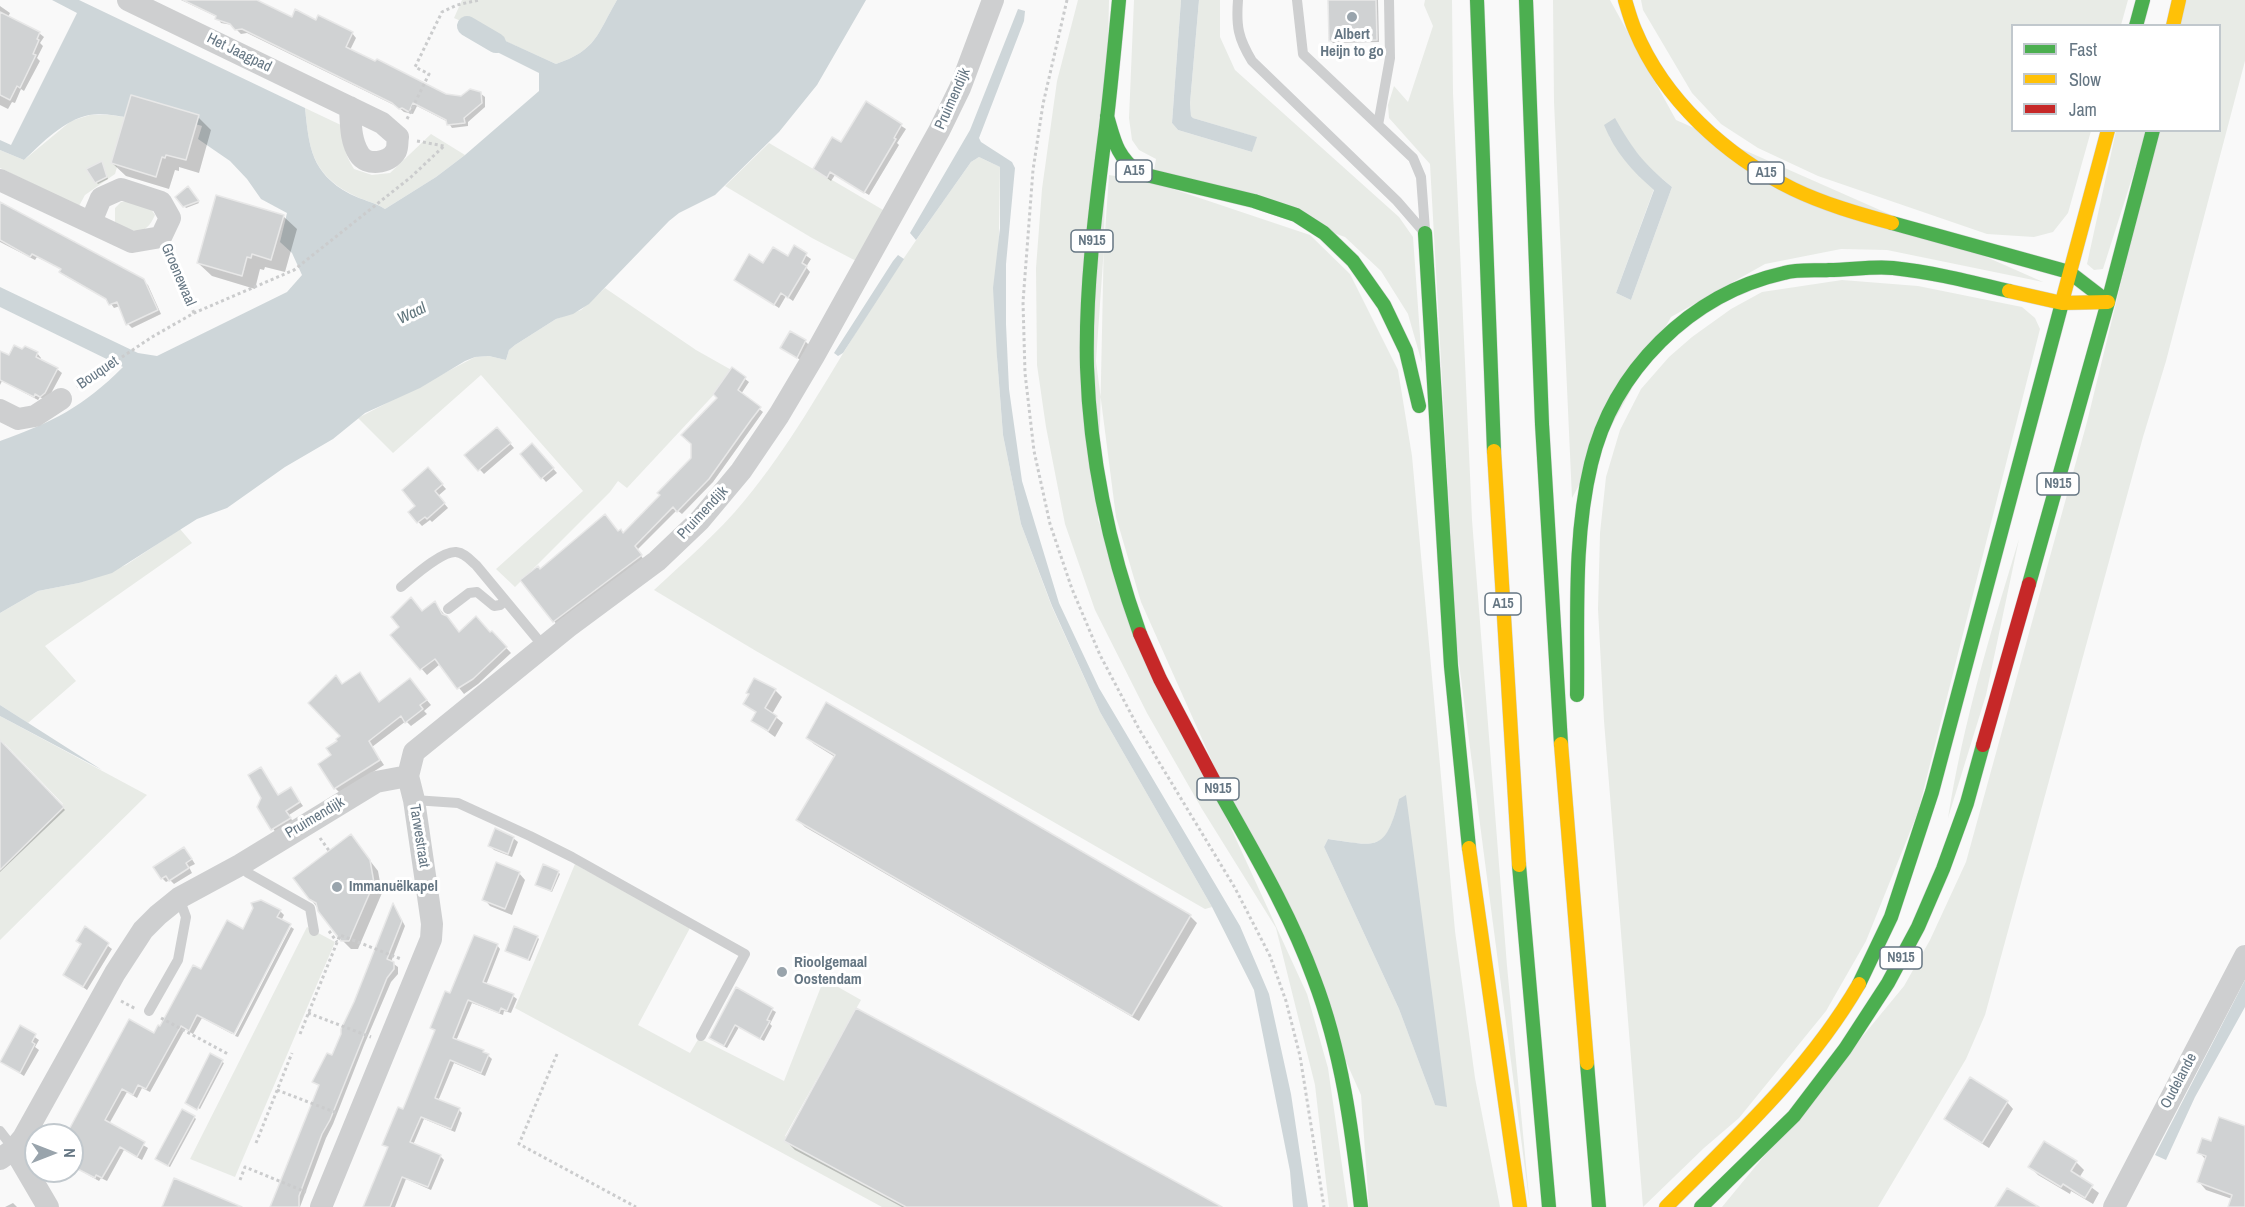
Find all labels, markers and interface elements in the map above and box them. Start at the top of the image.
marker: Albert Heijn to go [1345,10,1359,24]
legend [2011,24,2221,132]
place label: Albert Heijn to go [1320,26,1384,61]
street label: Het Jaagpad [204,30,274,76]
text: Fast [2069,37,2097,62]
street label: Pruimendijk [931,65,975,133]
text: Slow [2069,67,2101,92]
text: Jam [2069,97,2097,122]
road number: A15 [1116,160,1152,182]
road number: A15 [1748,162,1784,184]
road number: N915 [1071,230,1113,252]
street label: Groenewaal [157,241,199,309]
water label: Waal [394,299,430,329]
street label: Bouquet [74,353,122,393]
road number: N915 [2037,473,2079,495]
street label: Pruimendijk [674,483,732,543]
road number: A15 [1485,593,1521,615]
road number: N915 [1197,778,1239,800]
street label: Pruimendijk [282,793,348,843]
street label: Tarwestraat [405,803,433,869]
place label: Immanuëlkapel [349,878,438,896]
marker: Immanuëlkapel [330,880,344,894]
road number: N915 [1880,947,1922,969]
place label: Rioolgemaal Oostendam [794,954,867,989]
marker: Rioolgemaal Oostendam [775,965,789,979]
street label: Oudelande [2157,1050,2201,1112]
north arrow [24,1123,84,1183]
text: N [59,1148,81,1158]

